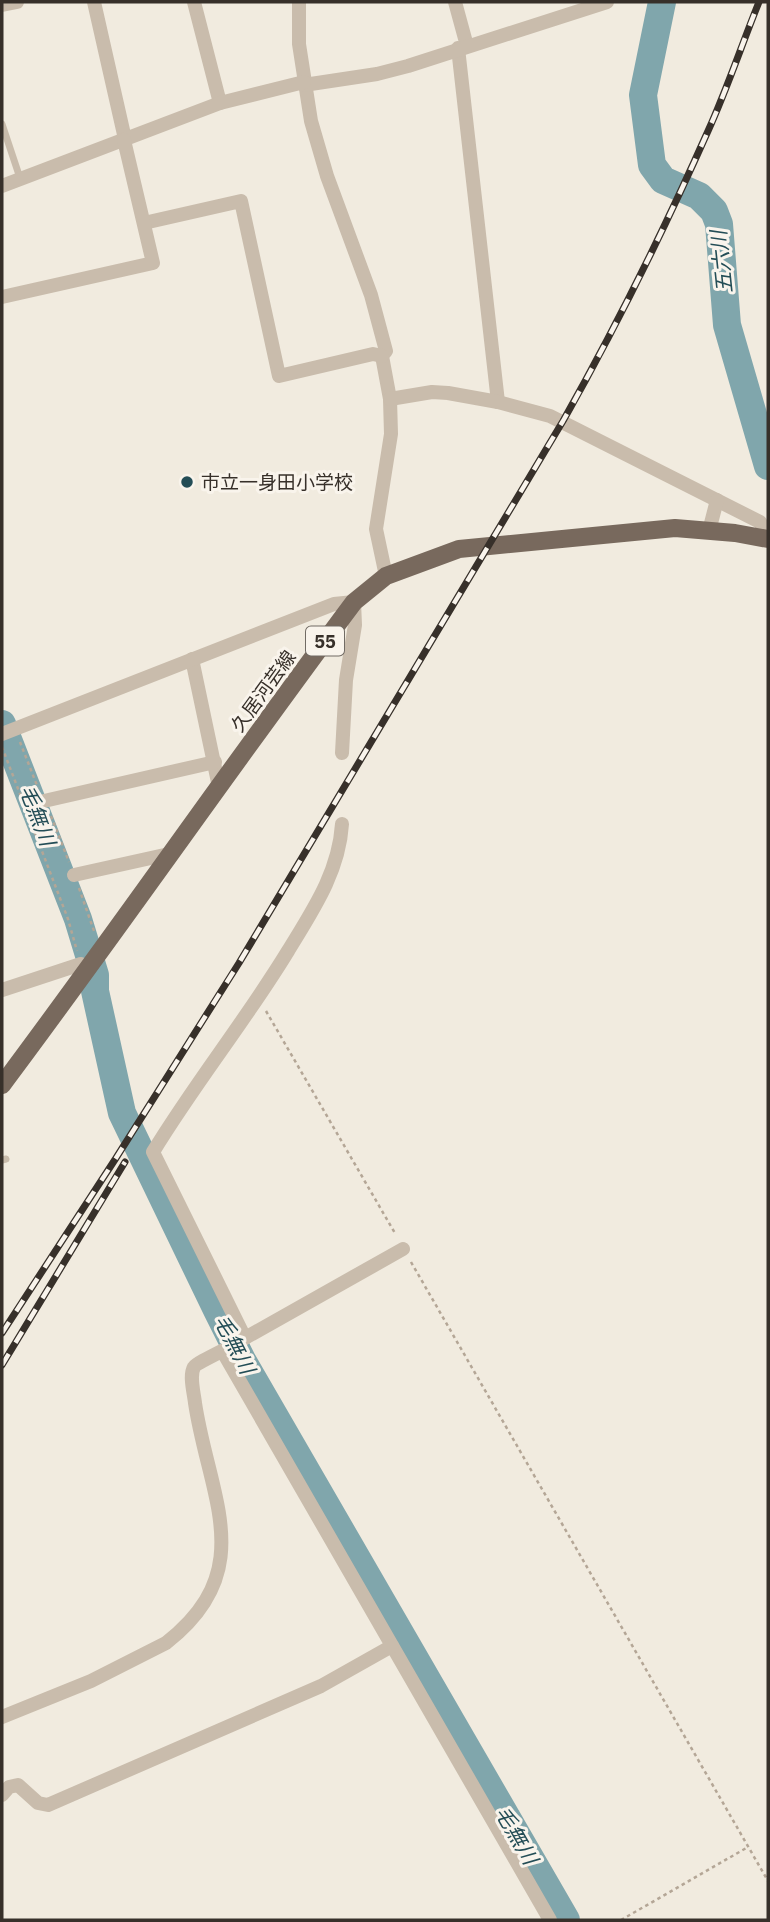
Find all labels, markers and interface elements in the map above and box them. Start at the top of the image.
water label: 五六川 [704,227,738,295]
place label: 市立一身田小学校 [201,470,353,494]
marker: 市立一身田小学校 [179,474,195,490]
road number: 55 [306,626,344,656]
street label: 久居河芸線 [225,646,301,736]
water label: 毛無川 [14,781,63,851]
water label: 毛無川 [208,1310,263,1380]
water label: 毛無川 [489,1801,546,1871]

